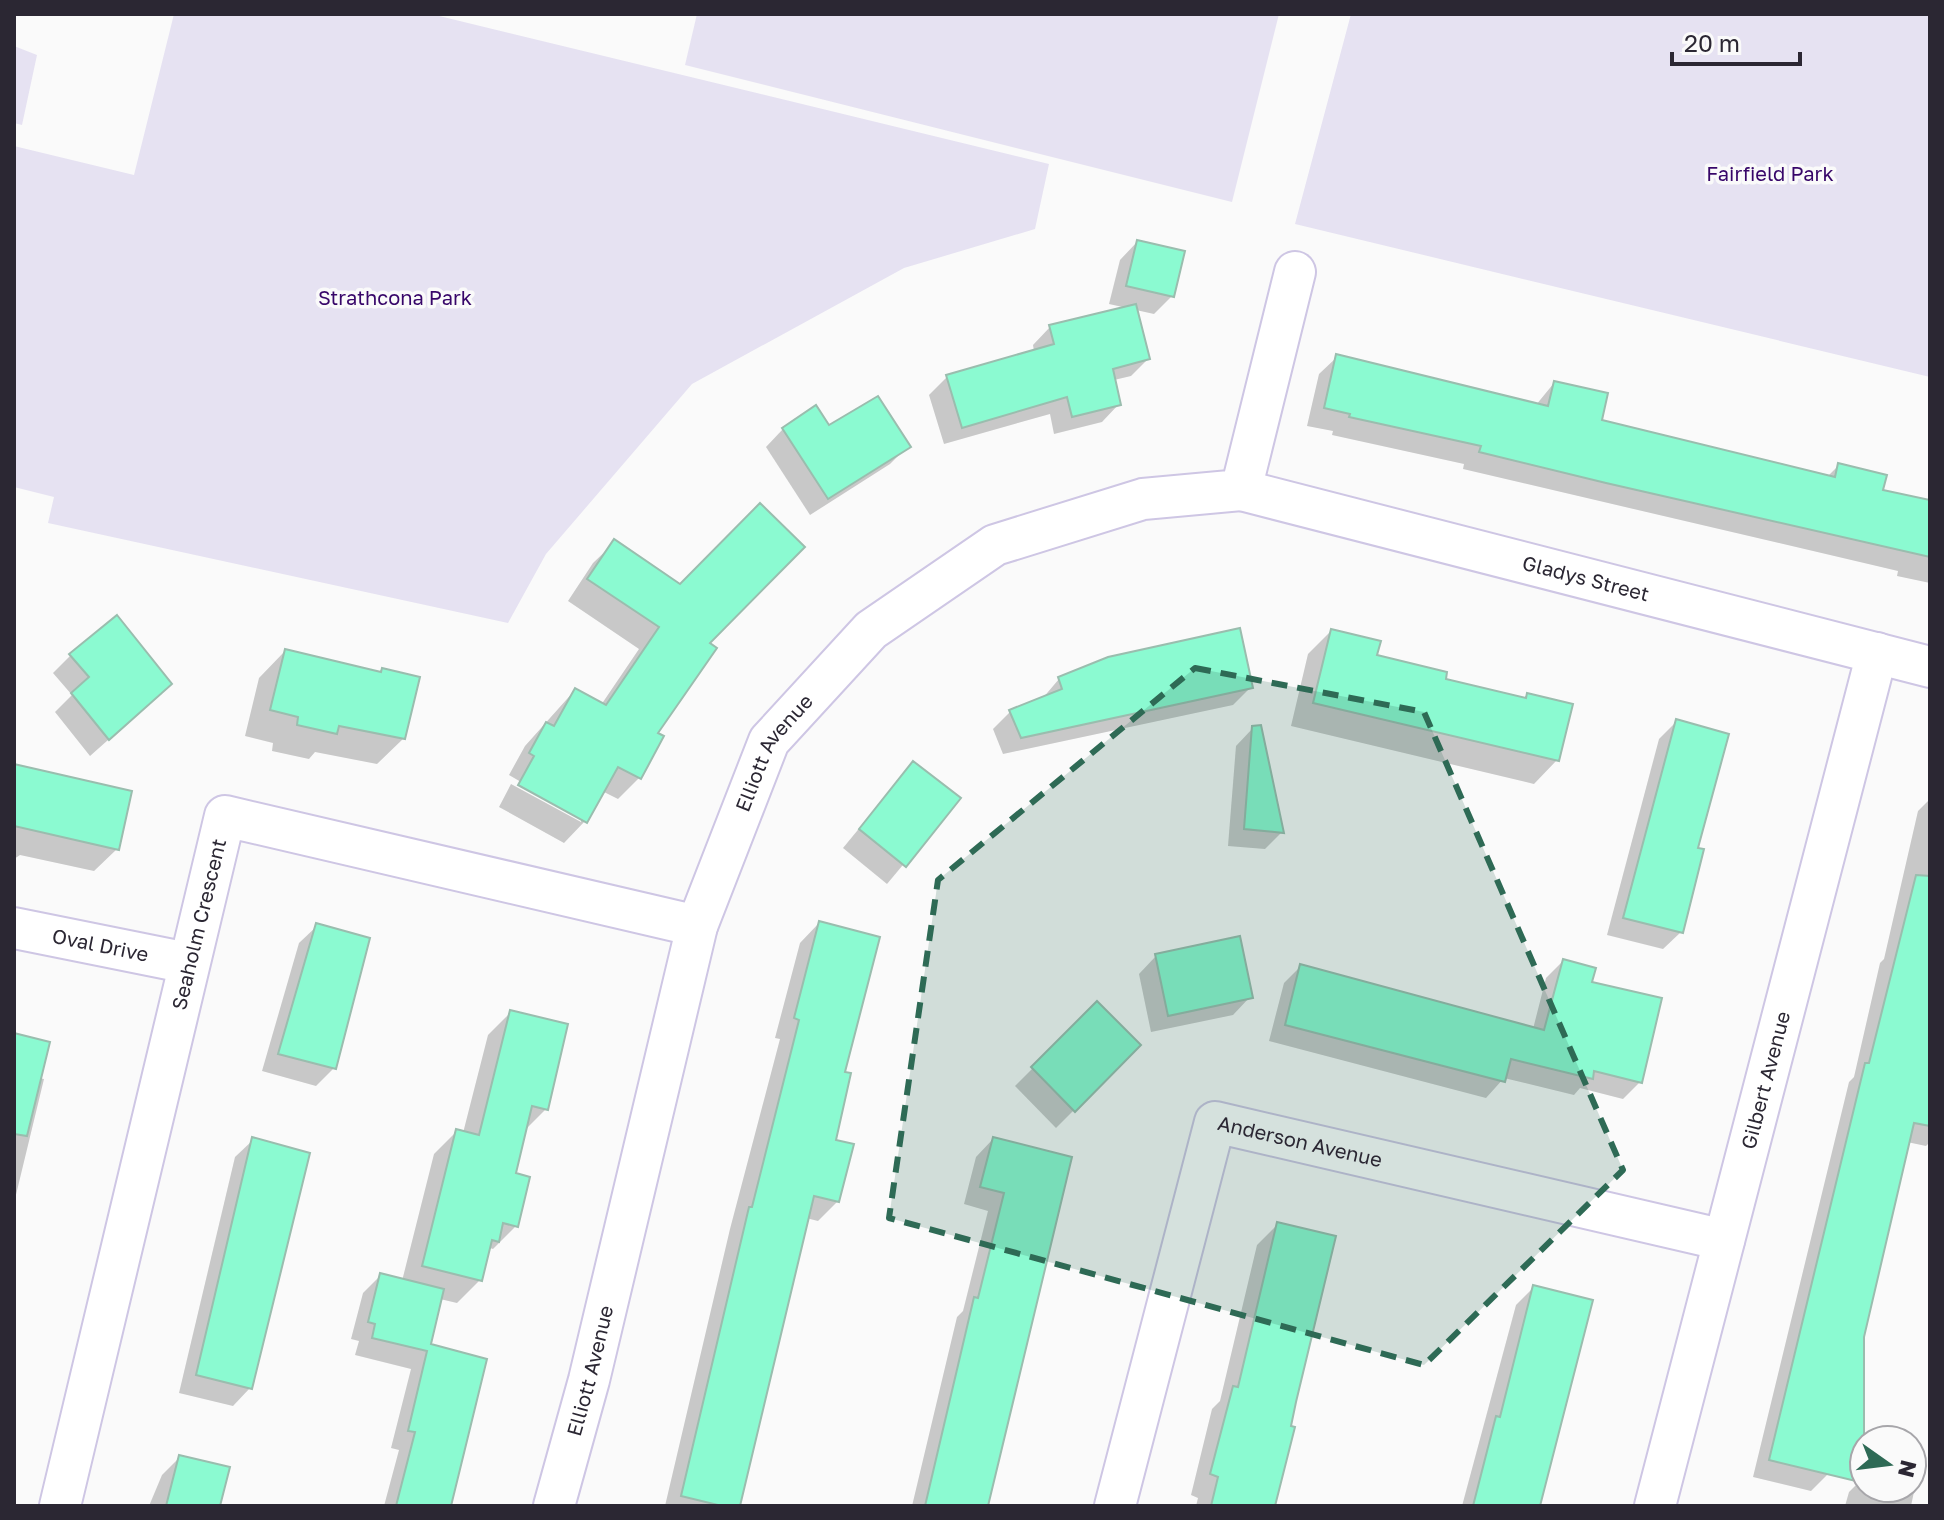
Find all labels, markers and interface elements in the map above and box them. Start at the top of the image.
scale bar [1672,16,1800,66]
text: 20 m [1684,28,1740,57]
park label: Fairfield Park [1706,161,1834,185]
park label: Strathcona Park [318,285,472,309]
street label: Gladys Street [1520,550,1652,605]
street label: Elliott Avenue [730,689,817,815]
street label: Seaholm Crescent [166,836,230,1012]
street label: Oval Drive [50,923,151,966]
street label: Gilbert Avenue [1735,1008,1794,1152]
street label: Anderson Avenue [1216,1110,1385,1171]
street label: Elliott Avenue [561,1303,617,1439]
north arrow [1848,1424,1928,1504]
text: N [1893,1458,1923,1480]

